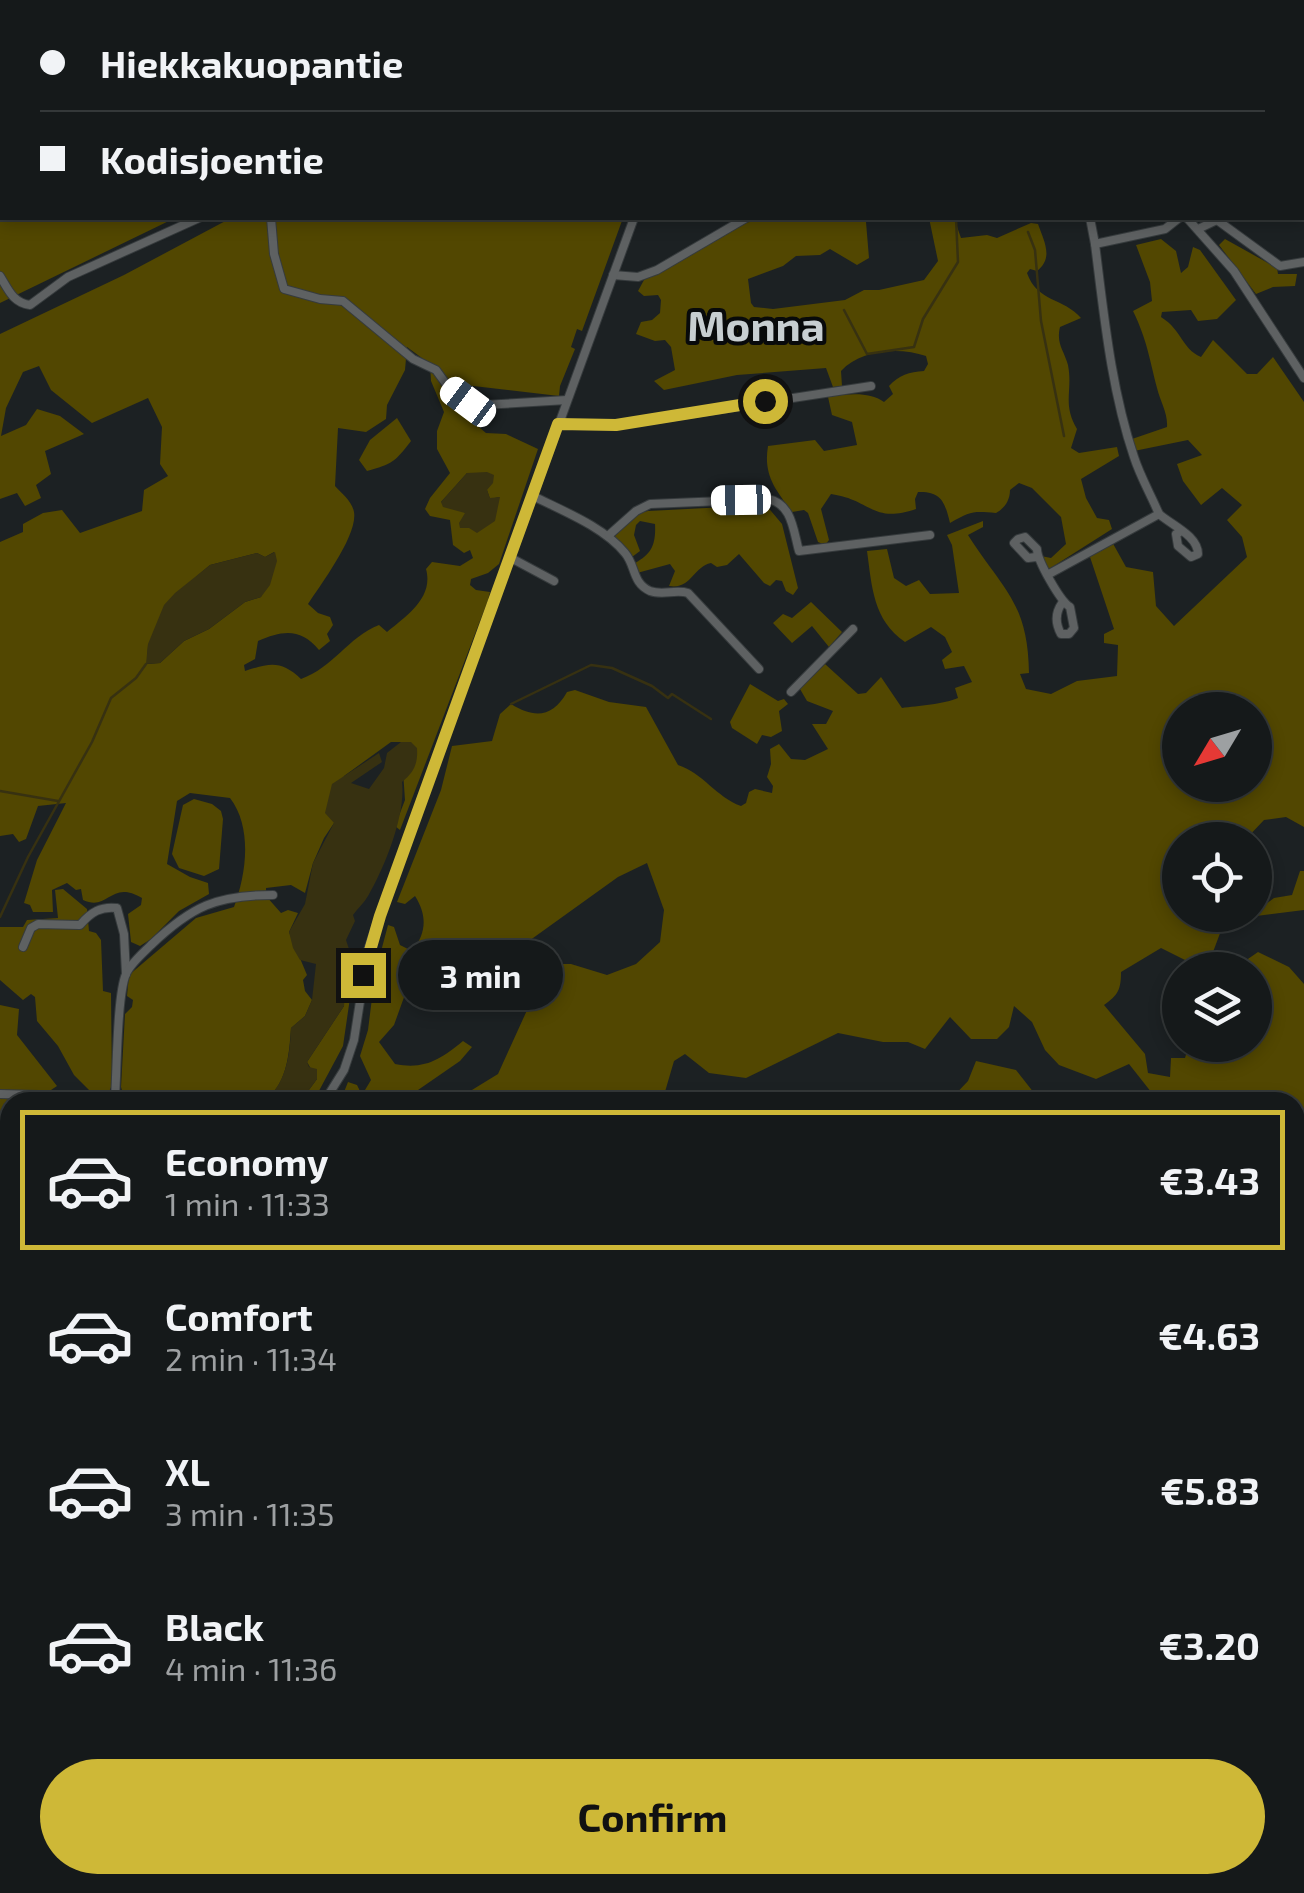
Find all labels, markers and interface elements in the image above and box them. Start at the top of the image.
text: Hiekkakuopantie [100,40,403,86]
text: Kodisjoentie [100,136,324,182]
district label: Monna [687,299,825,349]
car [435,372,501,432]
route start [743,379,788,424]
car [711,484,771,516]
north arrow [1162,692,1272,802]
map controls [1162,692,1272,1062]
button: locate [1162,822,1272,932]
callout: 3 min [398,940,563,1010]
button: layers [1162,952,1272,1062]
route end [341,953,386,998]
text: 3 min [440,956,521,994]
icon: car [45,1135,135,1225]
text: Economy [165,1138,329,1184]
text: €3.43 [1159,1157,1260,1203]
text: 1 min · 11:33 [165,1184,330,1222]
icon: car [45,1290,135,1380]
text: Comfort [165,1293,313,1339]
text: €4.63 [1158,1312,1260,1358]
text: 2 min · 11:34 [165,1339,337,1377]
icon: car [45,1445,135,1535]
text: XL [165,1448,210,1494]
text: €5.83 [1160,1467,1260,1513]
text: 3 min · 11:35 [165,1494,334,1532]
icon: car [45,1600,135,1690]
text: Black [165,1603,264,1649]
text: €3.20 [1159,1622,1260,1668]
text: 4 min · 11:36 [165,1649,337,1687]
button: Confirm [40,1759,1265,1874]

